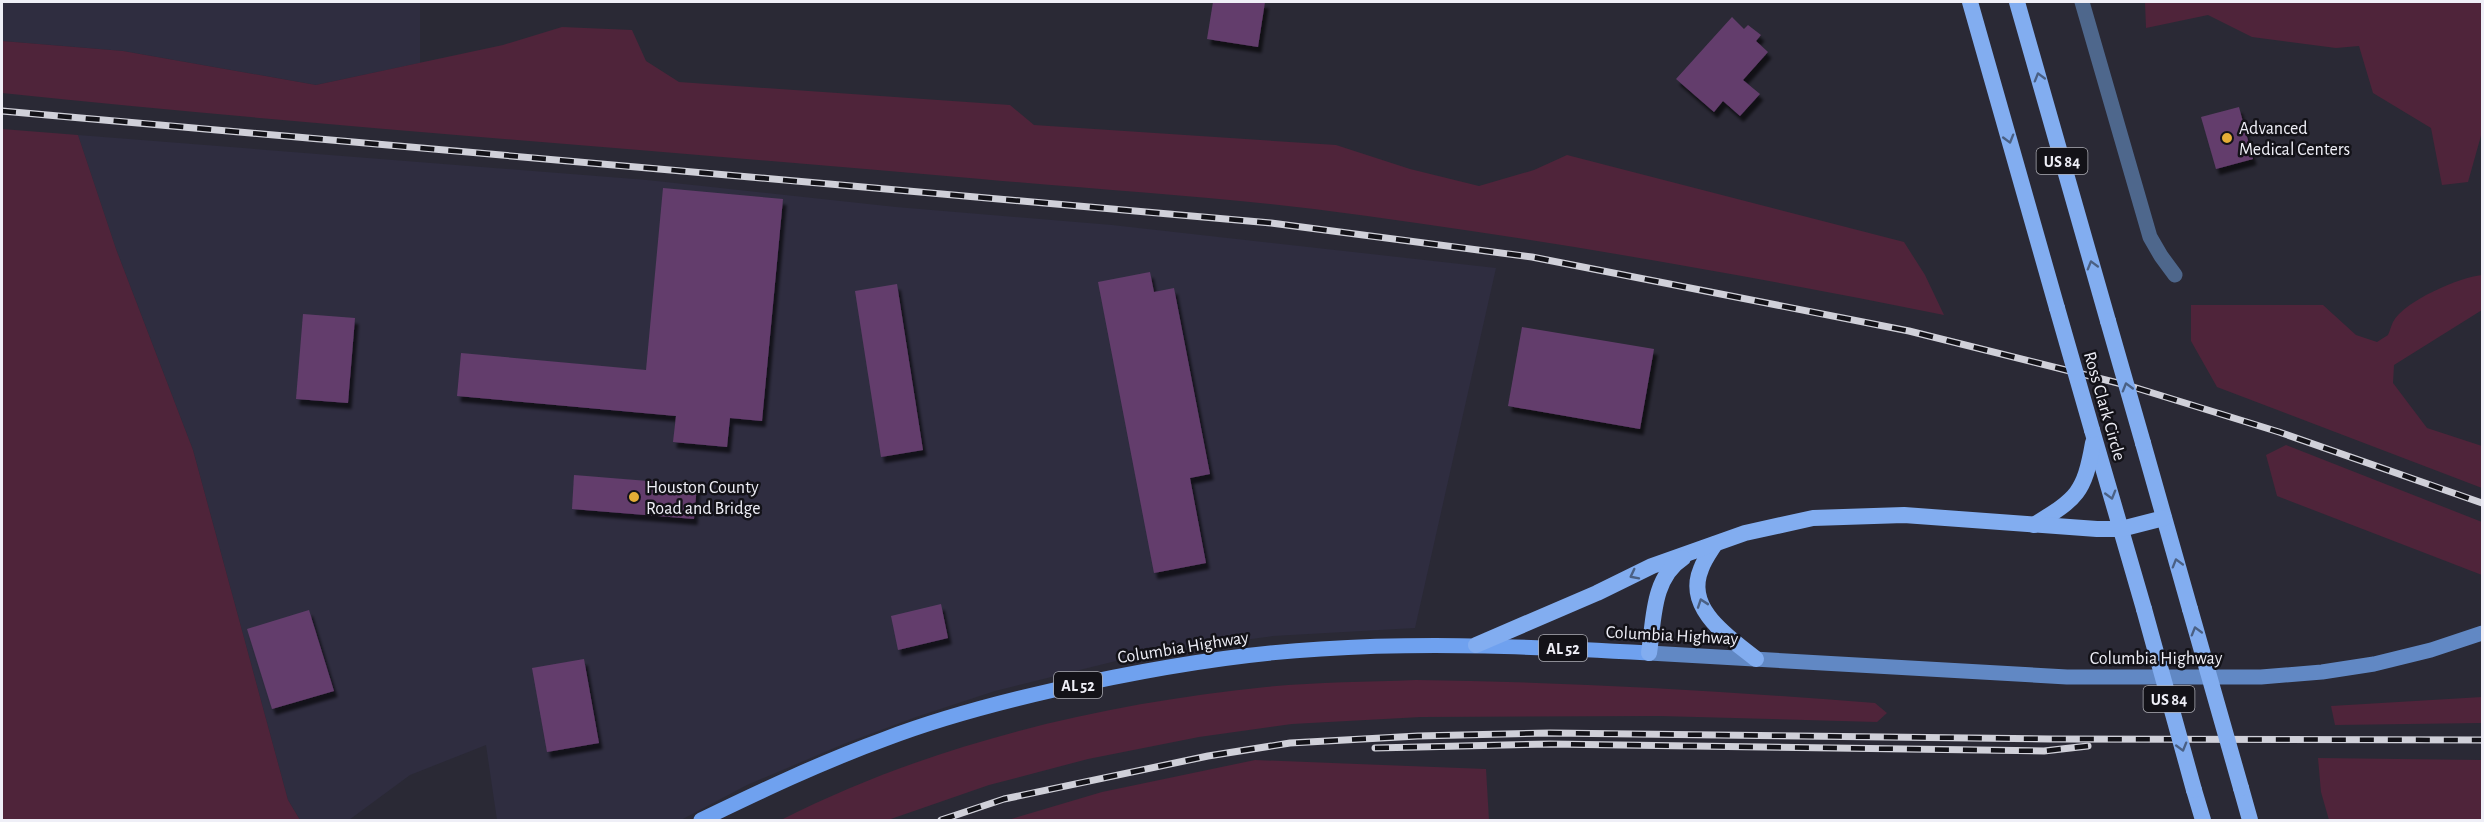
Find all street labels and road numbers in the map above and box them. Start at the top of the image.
road number: US 84 [2036,148,2088,174]
street label: Ross Clark Circle [2080,350,2128,463]
street label: Columbia Highway [1605,624,1739,648]
street label: Columbia Highway [1116,629,1250,667]
road number: AL 52 [1539,635,1587,661]
street label: Columbia Highway [2090,650,2223,668]
road number: AL 52 [1054,672,1102,698]
road number: US 84 [2144,686,2194,712]

